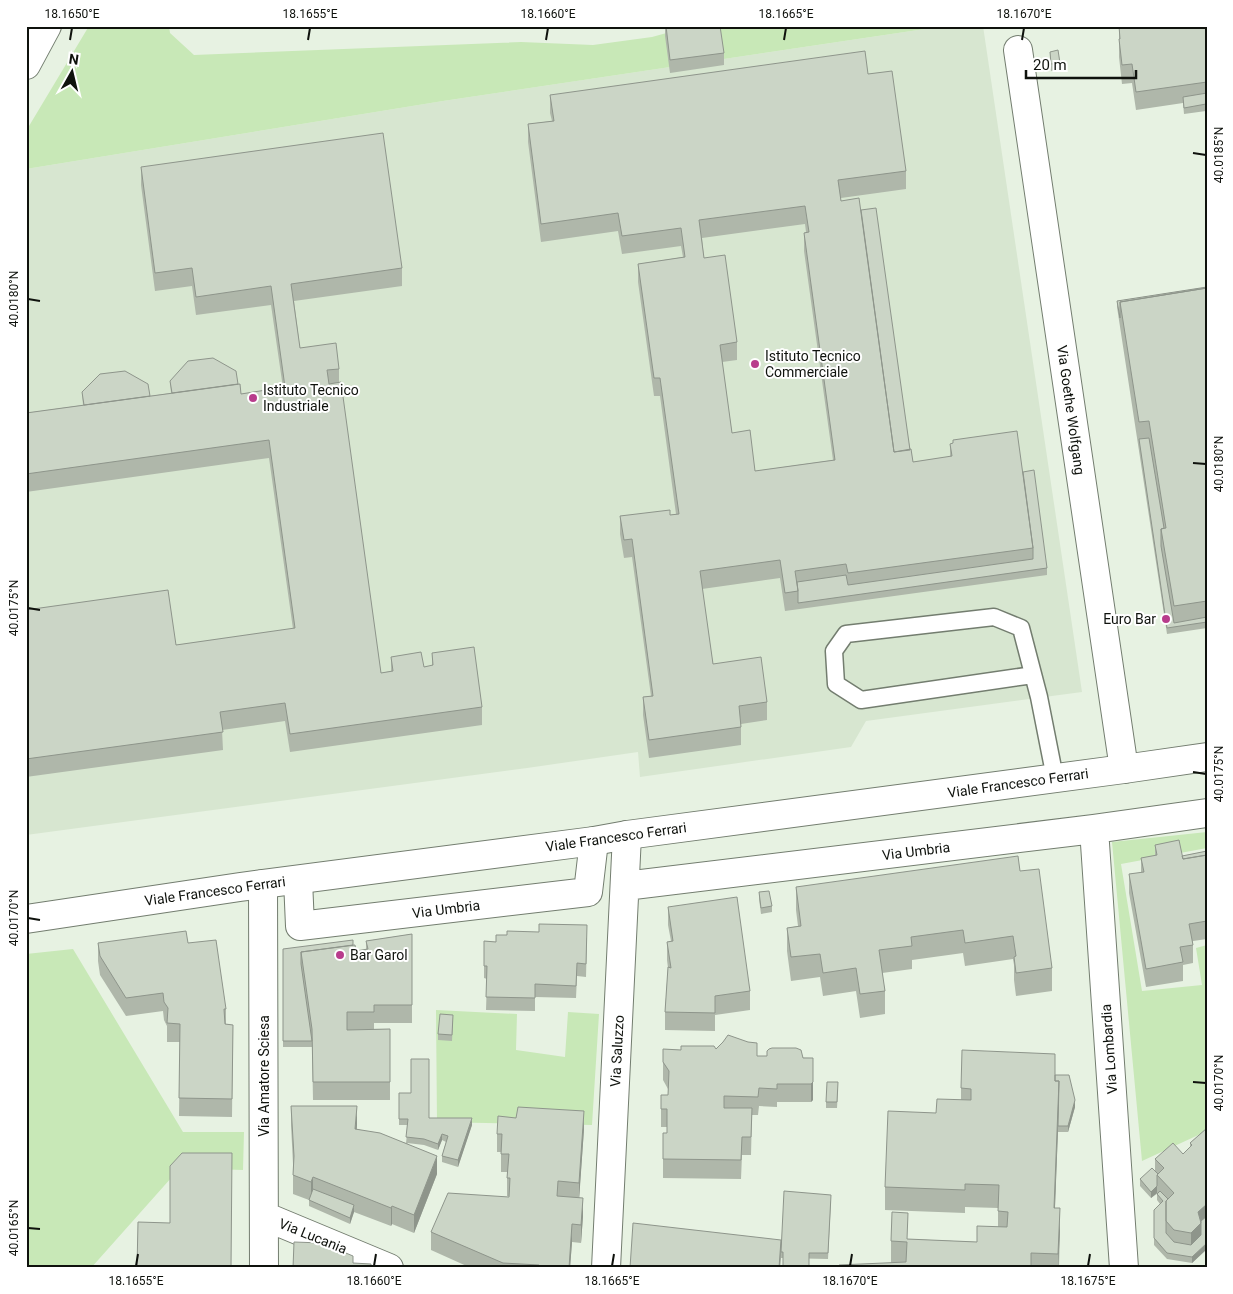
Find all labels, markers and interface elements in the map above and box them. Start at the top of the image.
text: 18.1650°E [45,7,100,21]
text: 18.1655°E [283,7,338,21]
text: 18.1660°E [521,7,576,21]
text: 18.1665°E [759,7,814,21]
text: 18.1670°E [997,7,1052,21]
north arrow [48,48,98,98]
scale bar [1026,48,1136,80]
text: N [68,51,80,68]
text: 20 m [1033,56,1067,74]
text: 40.0185°N [1212,127,1226,183]
text: 40.0180°N [7,271,21,327]
street label: Via Goethe Wolfgang [1054,344,1088,476]
place label: Istituto Tecnico Commerciale [765,348,861,380]
marker: Istituto Tecnico Commerciale [749,358,761,370]
place label: Istituto Tecnico Industriale [263,382,359,414]
marker: Istituto Tecnico Industriale [247,392,259,404]
text: 40.0180°N [1212,436,1226,492]
text: 40.0175°N [7,580,21,636]
place label: Euro Bar [1103,611,1156,627]
marker: Euro Bar [1160,613,1172,625]
text: 40.0175°N [1212,746,1226,802]
street label: Viale Francesco Ferrari [946,765,1090,801]
street label: Viale Francesco Ferrari [544,819,688,855]
street label: Via Umbria [881,839,951,863]
street label: Viale Francesco Ferrari [143,873,287,909]
text: 40.0170°N [7,890,21,946]
street label: Via Umbria [411,897,481,921]
place label: Bar Garol [350,947,408,963]
marker: Bar Garol [334,949,346,961]
street label: Via Lombardia [1098,1003,1120,1095]
street label: Via Amatore Sciesa [256,1015,272,1137]
street label: Via Saluzzo [607,1015,627,1087]
text: 40.0170°N [1212,1055,1226,1111]
text: 40.0165°N [7,1200,21,1256]
street label: Via Lucania [277,1215,349,1257]
text: 18.1655°E [109,1274,164,1288]
text: 18.1660°E [347,1274,402,1288]
text: 18.1665°E [585,1274,640,1288]
text: 18.1670°E [823,1274,878,1288]
text: 18.1675°E [1061,1274,1116,1288]

